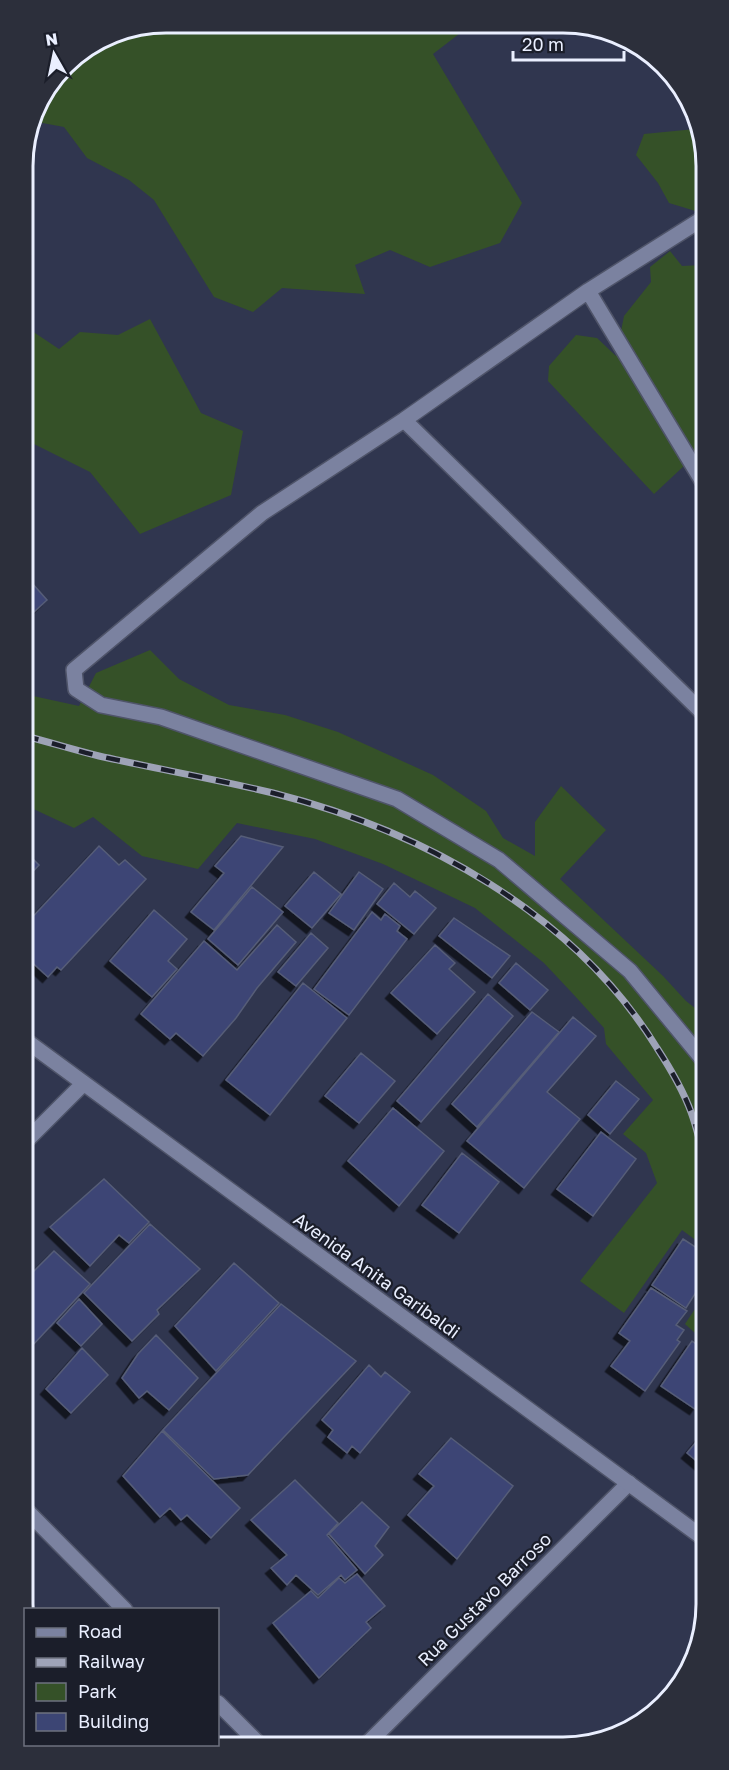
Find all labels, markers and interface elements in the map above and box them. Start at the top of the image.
north arrow [24,24,84,84]
scale bar [513,24,624,62]
text: N [44,28,59,50]
text: 20 m [522,33,564,55]
street label: Avenida Anita Garibaldi [290,1207,464,1343]
street label: Rua Gustavo Barroso [413,1528,555,1670]
legend [24,1608,219,1746]
text: Road [78,1620,122,1642]
text: Railway [78,1650,145,1672]
text: Park [78,1680,117,1702]
text: Building [78,1710,149,1732]

